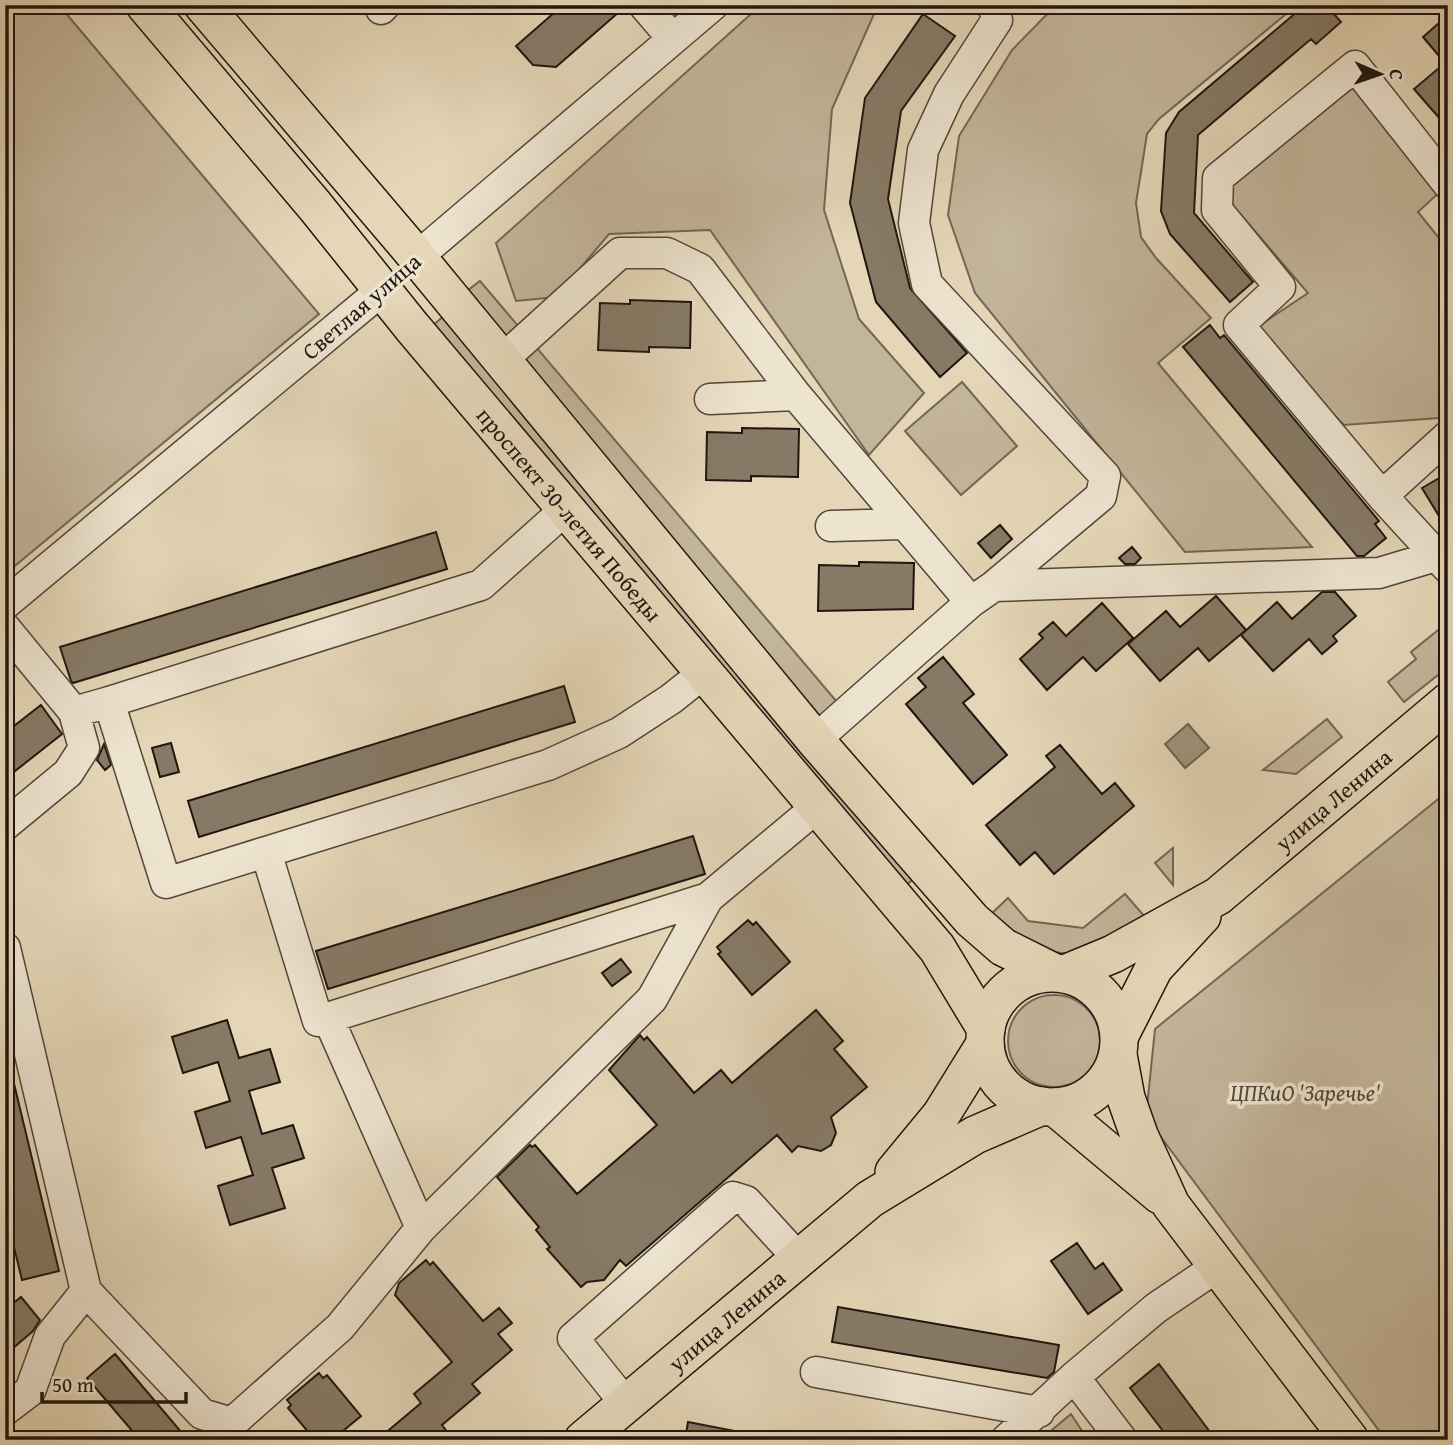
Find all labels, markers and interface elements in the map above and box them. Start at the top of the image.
north arrow [1344,38,1414,108]
text: С [1383,69,1411,81]
street label: Светлая улица [294,245,428,367]
street label: проспект 30-летия Победы [469,399,670,628]
street label: улица Ленина [1266,740,1399,859]
park label: ЦПКиО 'Заречье' [1230,1076,1380,1109]
street label: улица Ленина [660,1261,792,1379]
scale bar [42,1361,186,1405]
text: 50 m [52,1369,94,1400]

